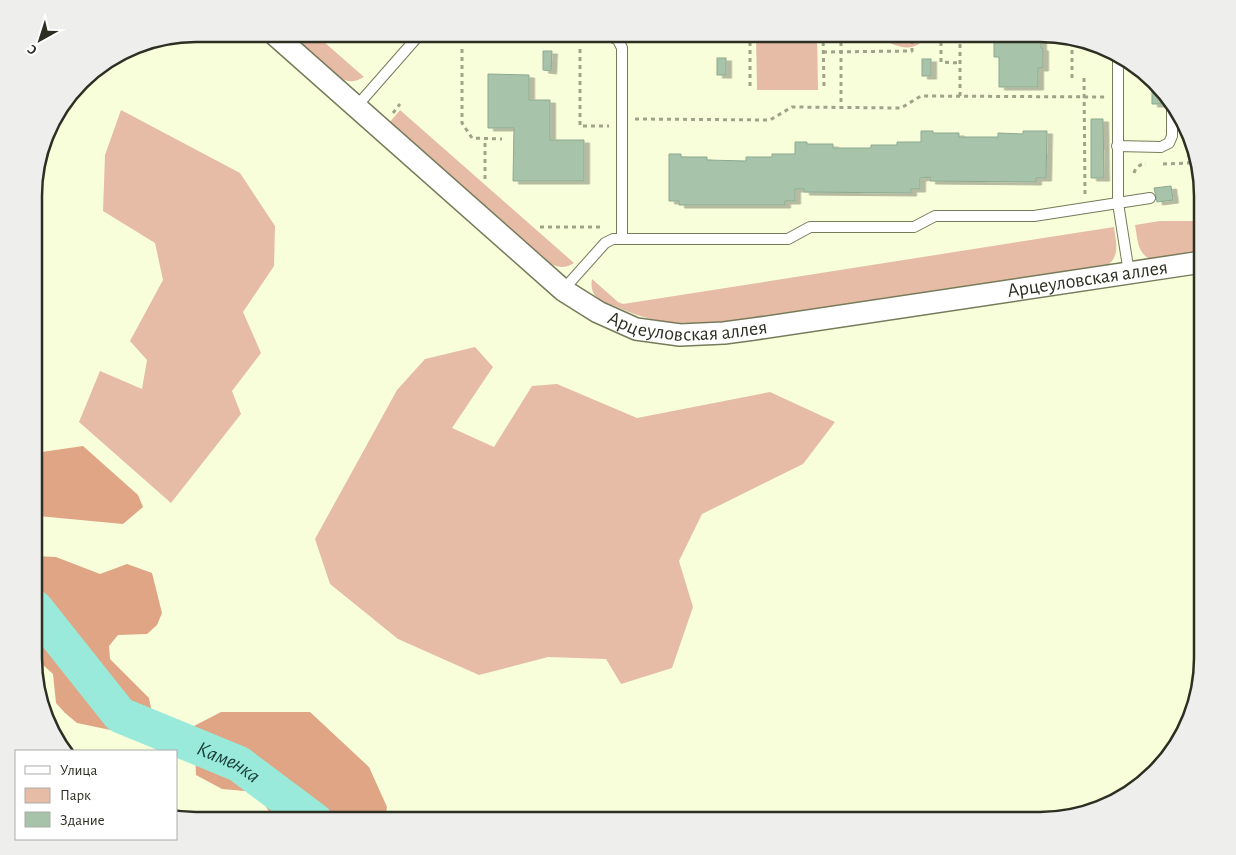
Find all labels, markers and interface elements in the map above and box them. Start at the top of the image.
north arrow [15,15,65,65]
text: С [25,41,40,57]
street label: Арцеуловская аллея [1006,257,1169,301]
street label: Арцеуловская аллея [604,308,769,345]
water label: Каменка [194,737,264,787]
legend [15,750,178,840]
text: Улица [60,763,97,778]
text: Парк [60,788,91,803]
text: Здание [60,813,105,828]

